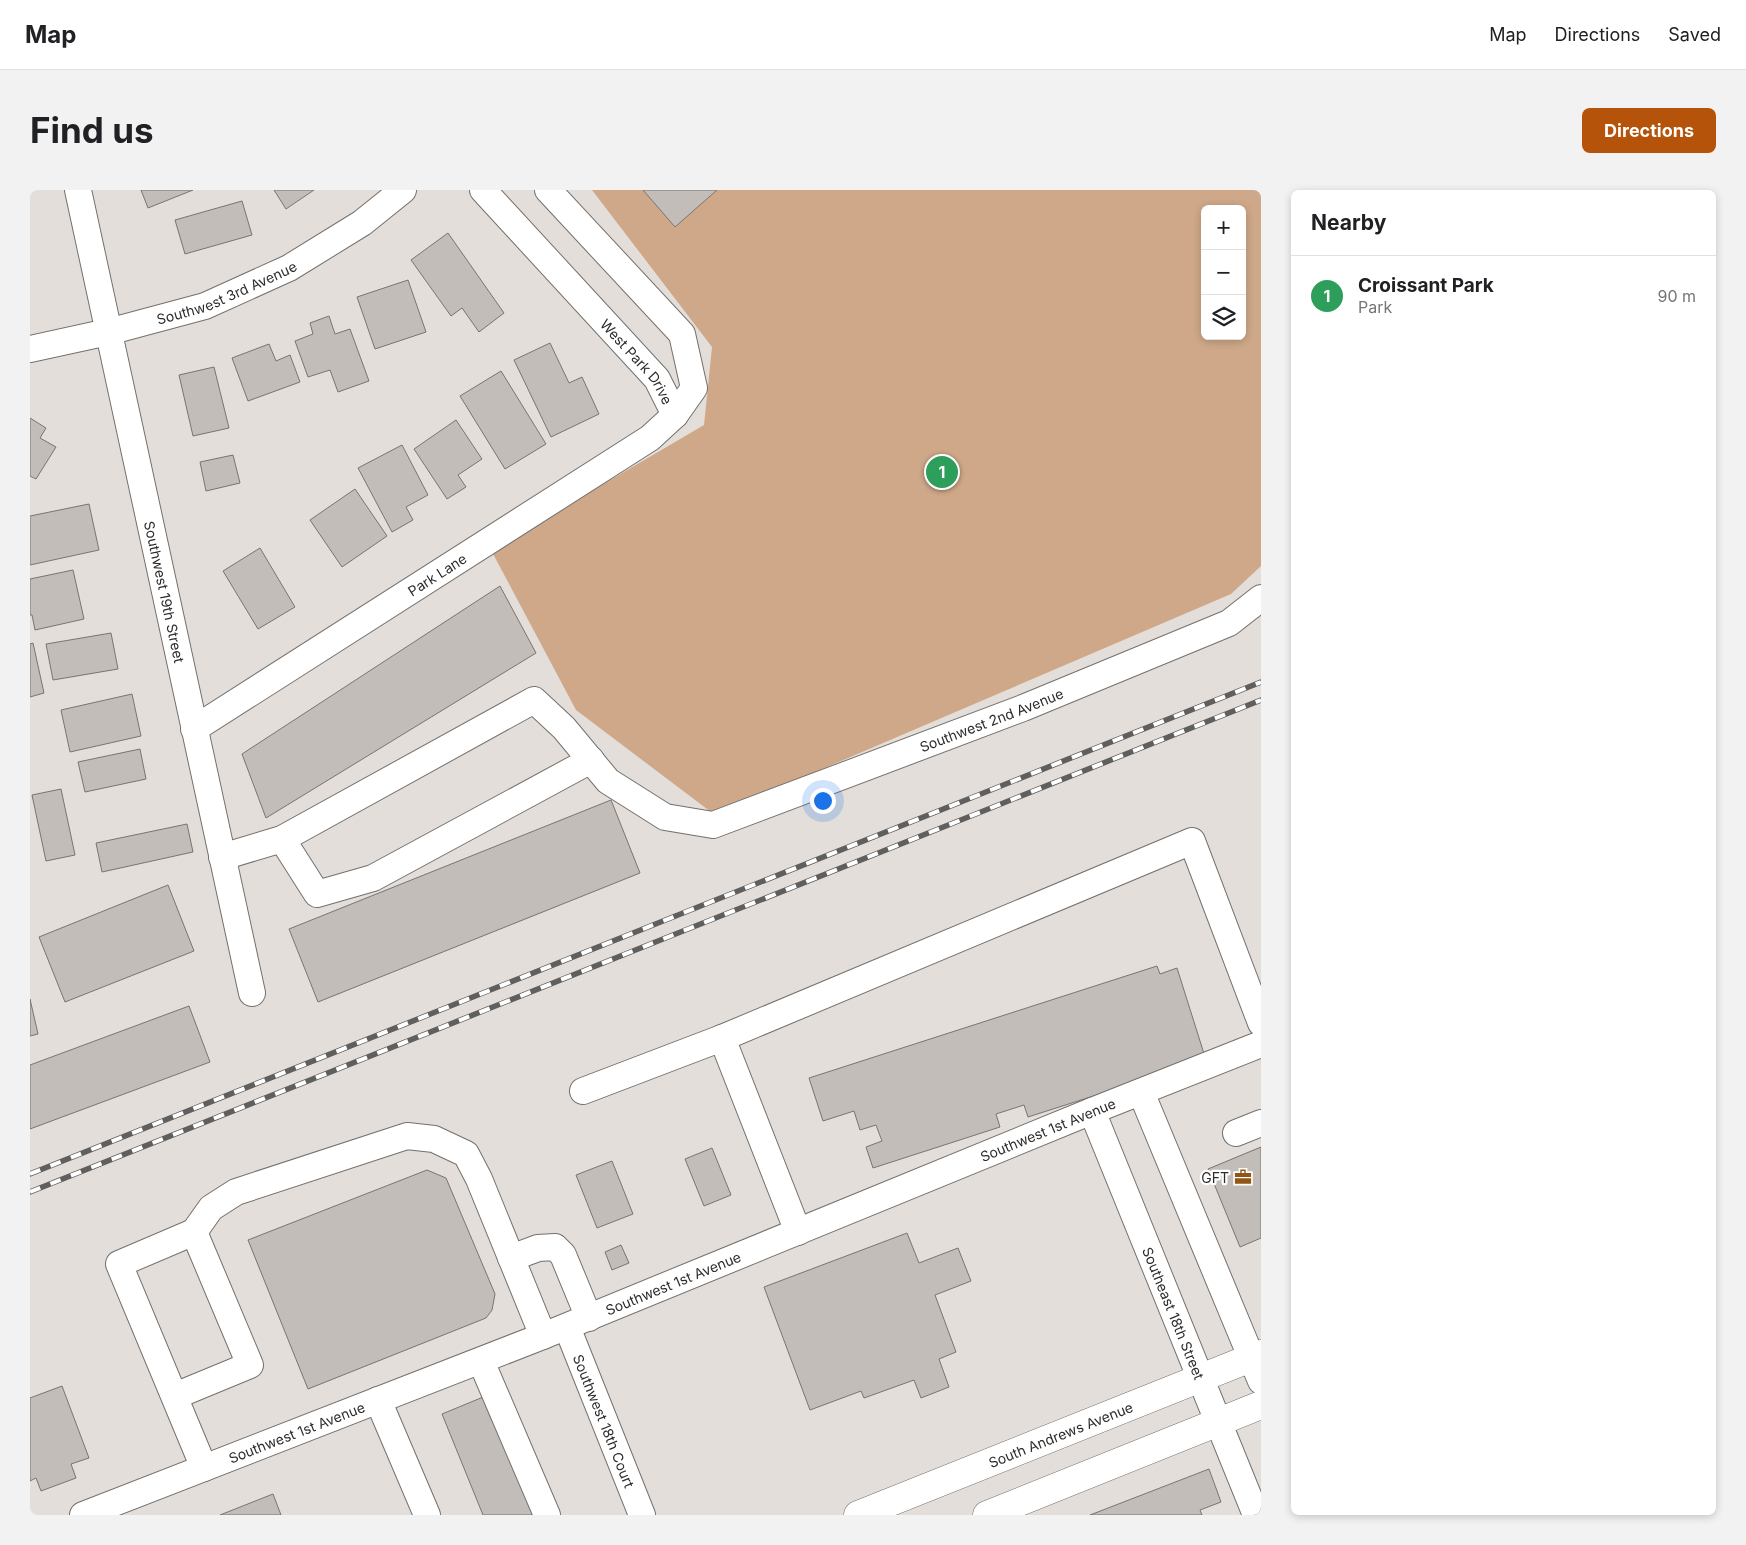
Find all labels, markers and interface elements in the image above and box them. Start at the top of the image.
text: Map [25,20,76,49]
text: Map [1489,24,1527,45]
text: Directions [1555,24,1640,45]
text: Saved [1668,24,1721,45]
button: Directions [1582,108,1716,153]
text: Find us [30,109,154,151]
map controls [1201,205,1246,340]
button: + [1201,205,1246,250]
text: Nearby [1311,210,1386,235]
button: − [1201,250,1246,295]
street label: Southwest 3rd Avenue [155,257,300,327]
text: Croissant Park [1358,274,1494,297]
text: 1 [1324,286,1330,306]
text: 90 m [1657,286,1696,306]
button: layers [1201,295,1246,340]
text: Park [1358,297,1392,317]
street label: West Park Drive [597,315,677,407]
pin: 1 [926,453,958,491]
street label: Southwest 19th Street [141,519,189,665]
street label: Park Lane [404,549,469,599]
street label: Southwest 2nd Avenue [917,684,1065,755]
your location [810,788,836,814]
street label: Southwest 1st Avenue [977,1094,1118,1164]
office icon: GFT [1233,1167,1253,1187]
place label: GFT [1201,1169,1229,1186]
street label: Southeast 18th Street [1140,1244,1209,1382]
street label: Southwest 1st Avenue [603,1247,743,1318]
street label: Southwest 18th Court [570,1352,639,1490]
street label: Southwest 1st Avenue [226,1398,367,1466]
street label: South Andrews Avenue [986,1398,1135,1471]

